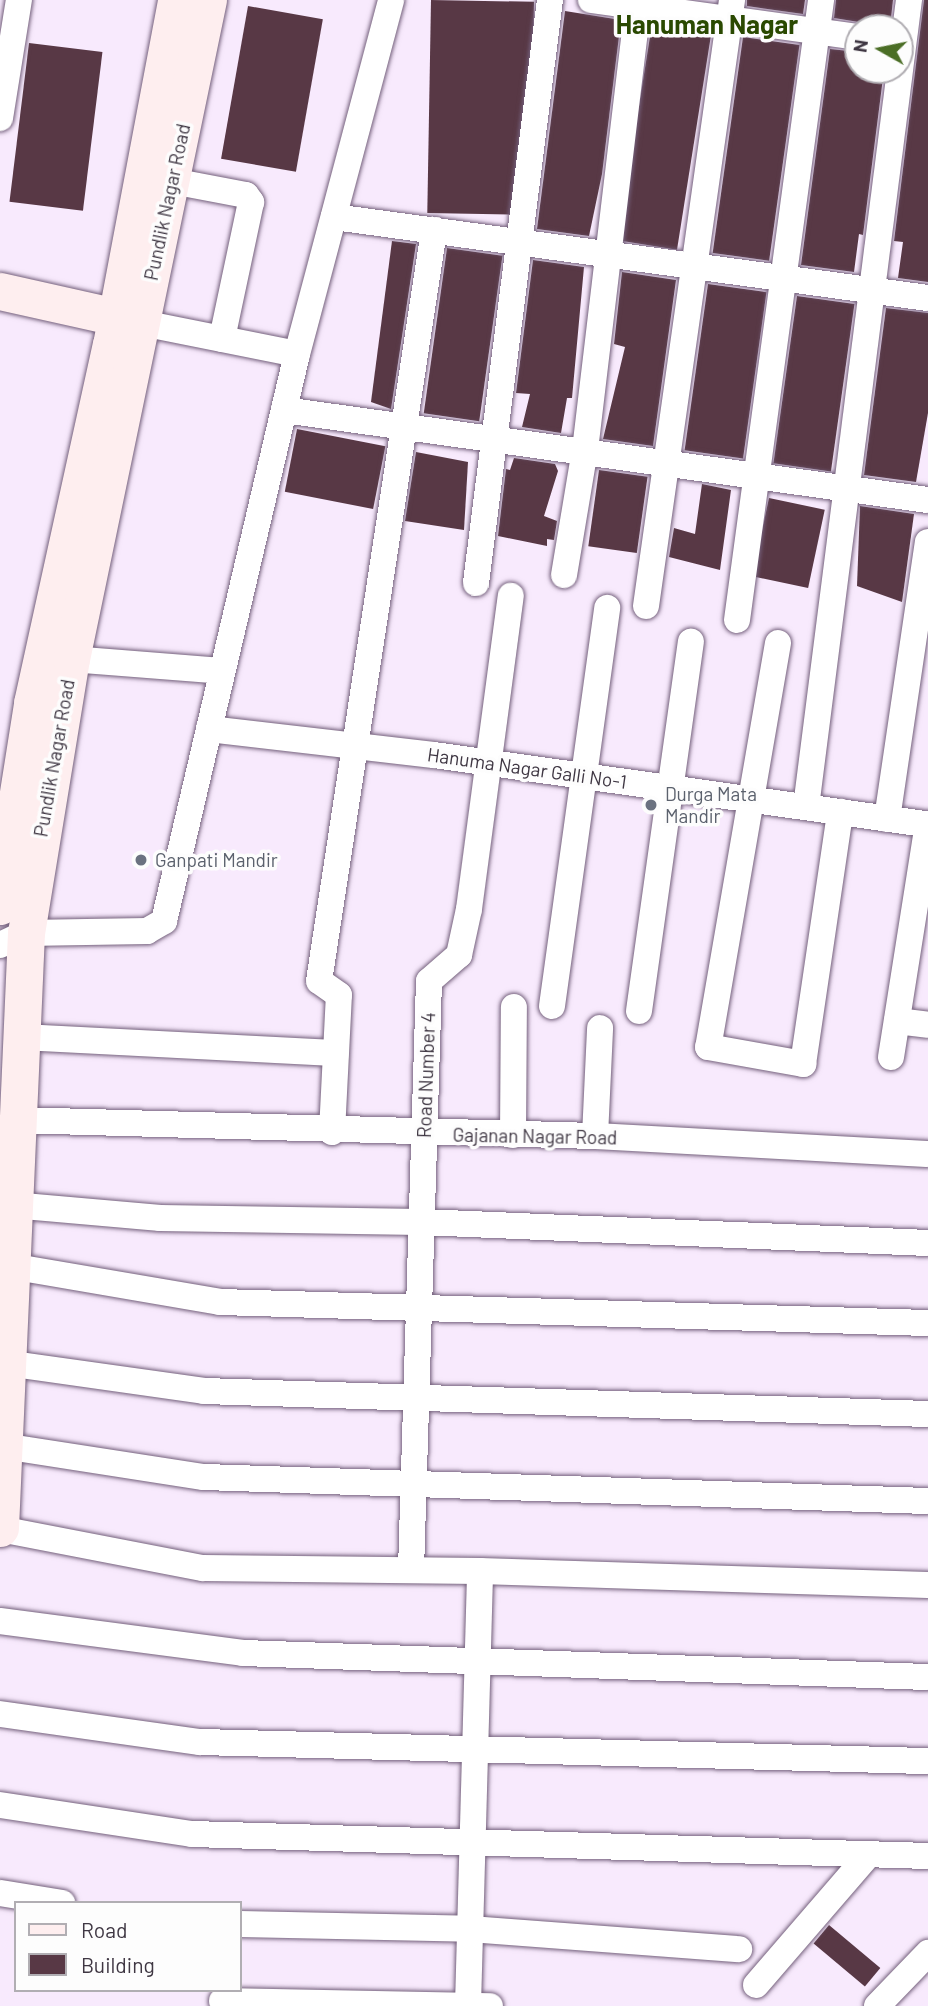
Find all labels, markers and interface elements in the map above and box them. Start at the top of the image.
district label: Hanuman Nagar [616,8,798,40]
north arrow [844,14,914,84]
text: N [847,38,872,54]
street label: Pundlik Nagar Road [139,122,195,282]
street label: Pundlik Nagar Road [29,677,79,839]
street label: Hanuma Nagar Galli No-1 [426,743,628,793]
place label: Durga Mata Mandir [665,783,757,827]
marker: Durga Mata Mandir [643,797,659,813]
place label: Ganpati Mandir [155,849,278,871]
marker: Ganpati Mandir [133,852,149,868]
street label: Road Number 4 [412,1012,440,1138]
street label: Gajanan Nagar Road [452,1123,618,1149]
legend [14,1901,242,1992]
text: Road [81,1917,127,1942]
text: Building [81,1952,155,1977]

